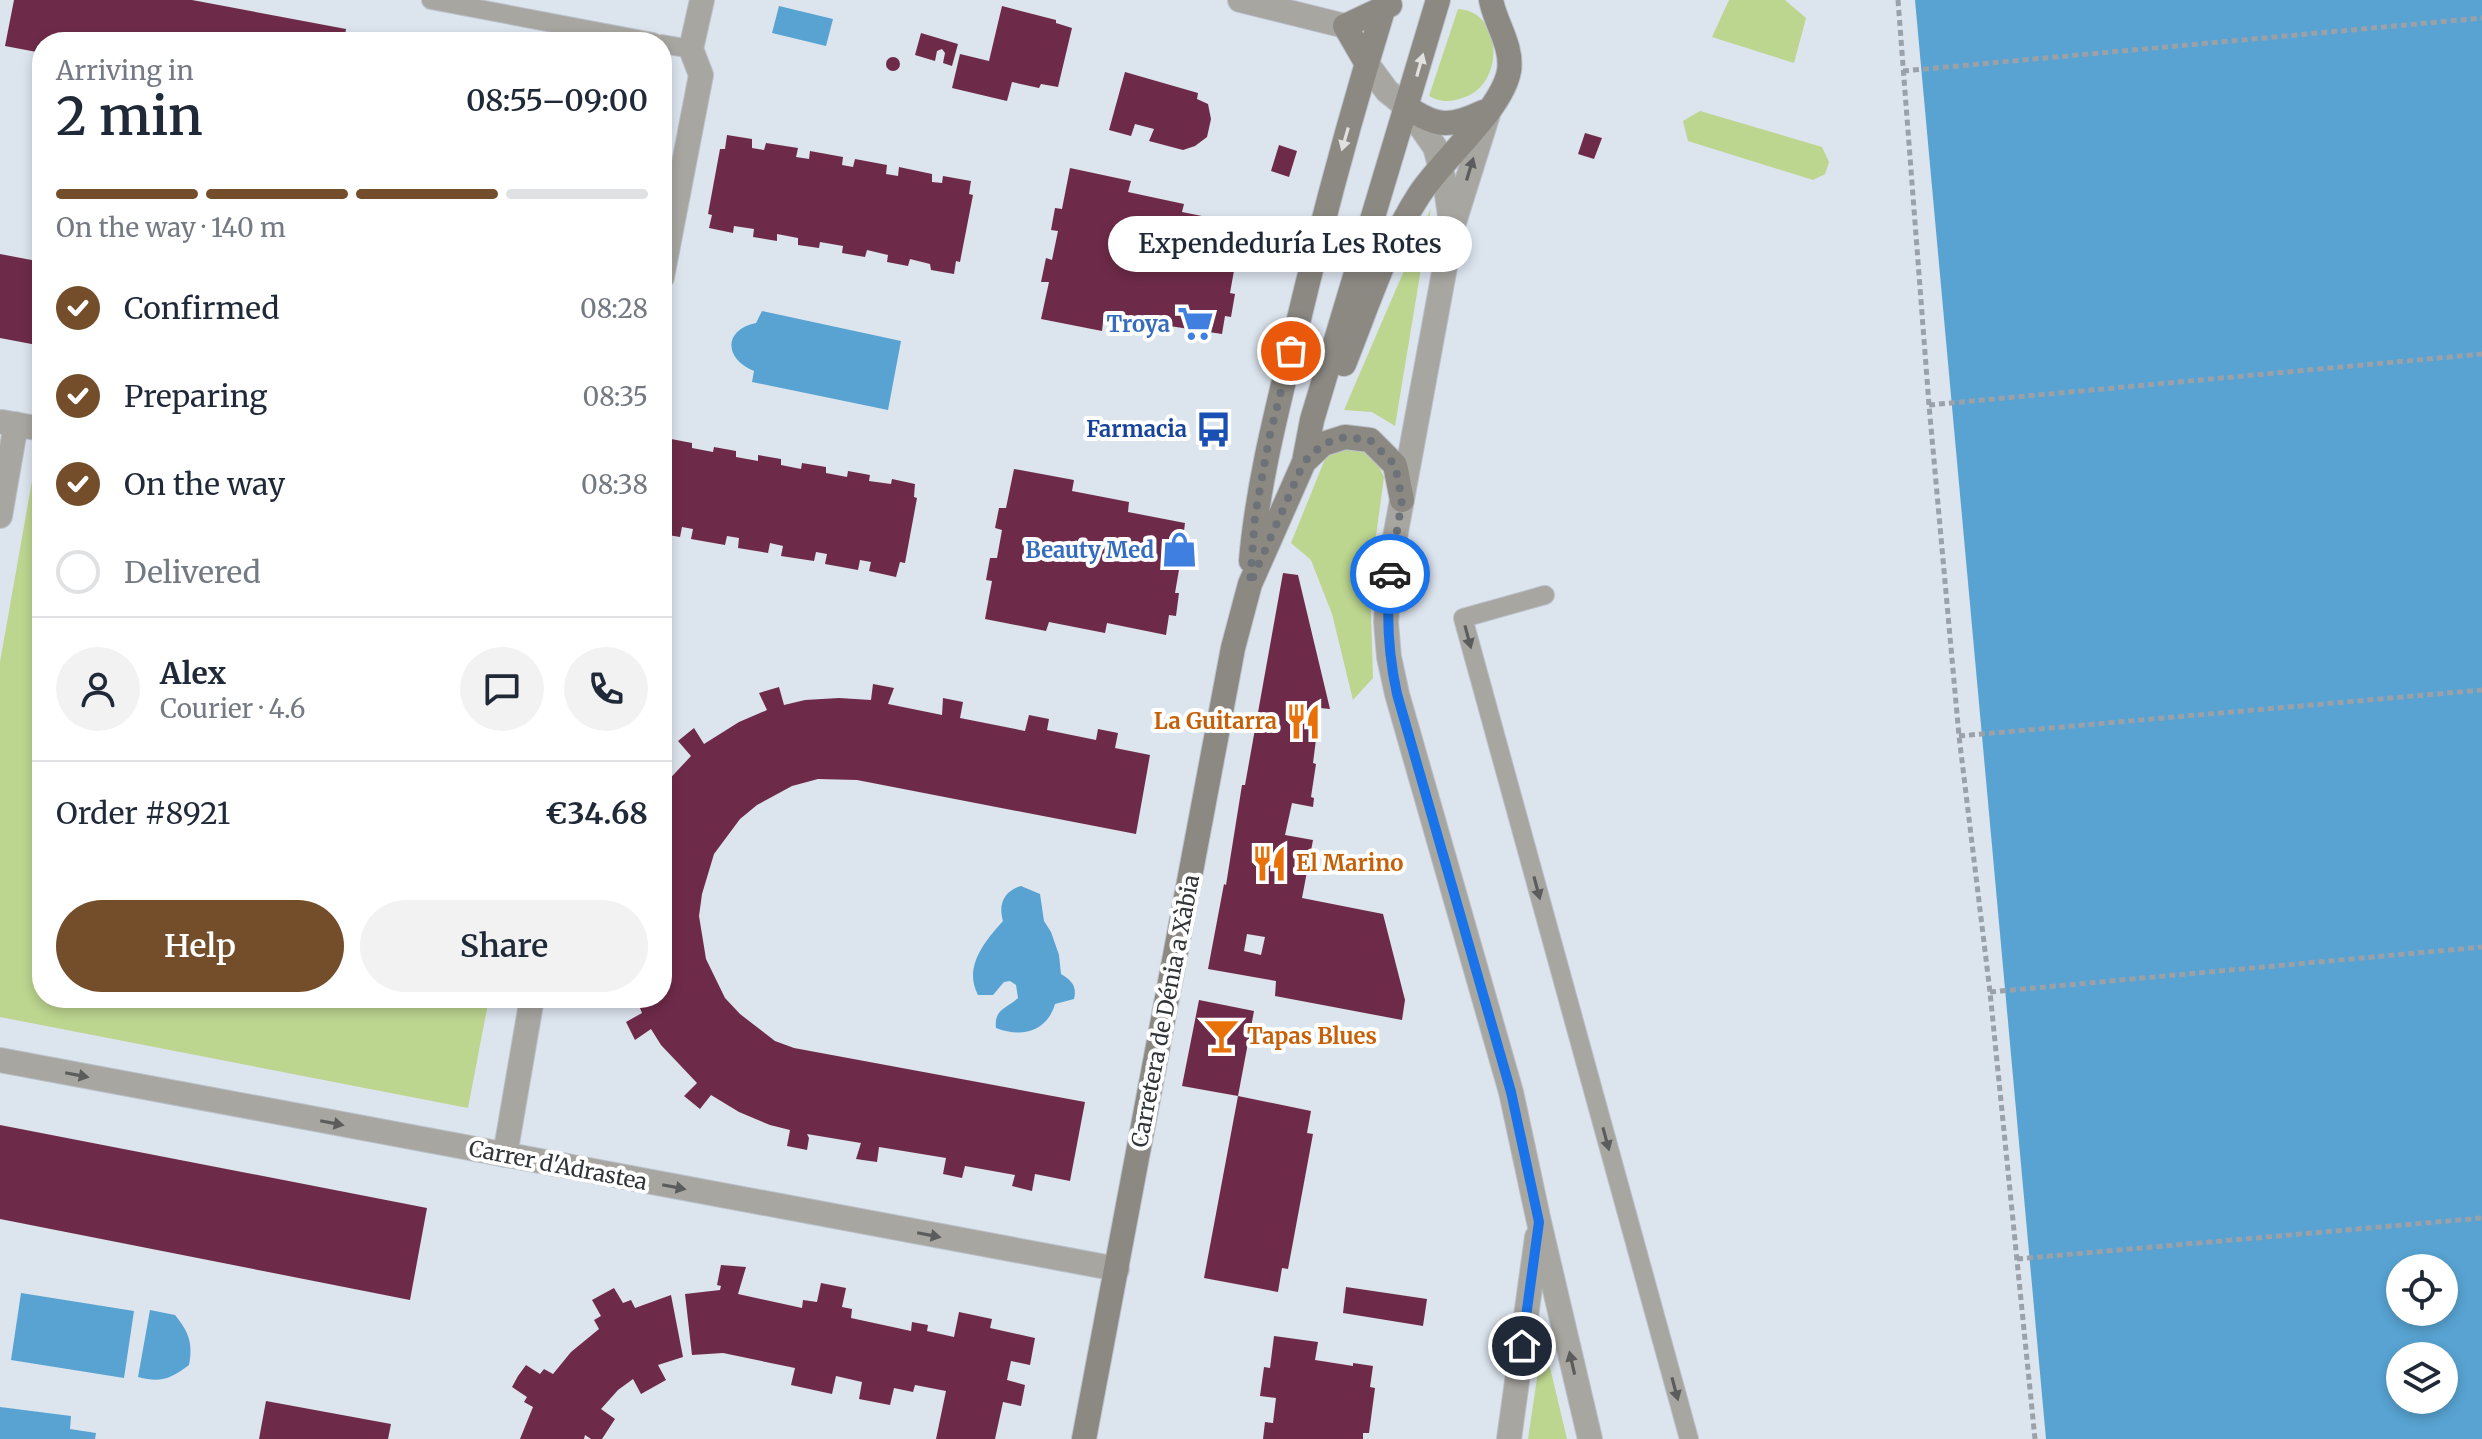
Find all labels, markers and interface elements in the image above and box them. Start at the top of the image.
one-way arrow [1414,52,1426,77]
text: Arriving in [56,54,194,87]
text: 08:55–09:00 [466,81,648,119]
text: 2 min [56,84,203,149]
one-way arrow [1338,127,1350,152]
one-way arrow [1465,157,1477,181]
text: On the way · 140 m [56,211,286,244]
callout: Expendeduría Les Rotes [1109,215,1473,271]
text: Expendeduría Les Rotes [1138,227,1442,260]
icon: check [56,286,100,330]
text: Confirmed [124,289,279,327]
text: 08:28 [580,292,648,325]
supermarket icon: Troya [1177,305,1215,343]
place label: Troya [1106,310,1170,338]
pin [1257,317,1325,385]
icon: bag [1269,329,1313,373]
icon: check [56,374,100,418]
text: Preparing [124,377,267,415]
text: 08:35 [583,380,648,413]
bus stop icon: Farmacia [1194,410,1232,448]
place label: Farmacia [1086,415,1187,443]
icon: check [56,462,100,506]
text: On the way [124,465,285,503]
text: 08:38 [581,468,648,501]
shop icon: Beauty Med [1161,531,1199,569]
courier [1350,534,1430,614]
place label: Beauty Med [1025,536,1154,564]
icon: car [1368,552,1412,596]
text: Delivered [124,553,261,591]
one-way arrow [1462,626,1475,650]
button: person [56,647,140,731]
button: chat [460,647,544,731]
button: phone [564,647,648,731]
text: Alex [160,654,226,692]
text: Courier · 4.6 [160,692,306,725]
restaurant icon: La Guitarra [1284,702,1322,740]
place label: La Guitarra [1154,707,1277,735]
text: Order #8921 [56,794,230,832]
text: €34.68 [545,794,648,832]
restaurant icon: El Marino [1251,844,1289,882]
place label: El Marino [1296,849,1403,877]
street label: Carretera de Dénia a Xàbia [1125,872,1205,1150]
one-way arrow [1531,877,1544,901]
button: Help [56,900,344,992]
button: Share [360,900,648,992]
bar icon: Tapas Blues [1202,1017,1240,1055]
place label: Tapas Blues [1247,1022,1377,1050]
one-way arrow [64,1069,89,1081]
one-way arrow [320,1117,345,1129]
one-way arrow [1600,1127,1613,1151]
street label: Carrer d'Adrastea [467,1134,650,1196]
one-way arrow [662,1181,687,1193]
one-way arrow [917,1229,942,1241]
map controls [2386,1254,2458,1414]
button: locate [2386,1254,2458,1326]
pin [1488,1312,1556,1380]
icon: home [1500,1324,1544,1368]
button: layers [2386,1342,2458,1414]
one-way arrow [1566,1351,1578,1376]
one-way arrow [1670,1377,1682,1402]

